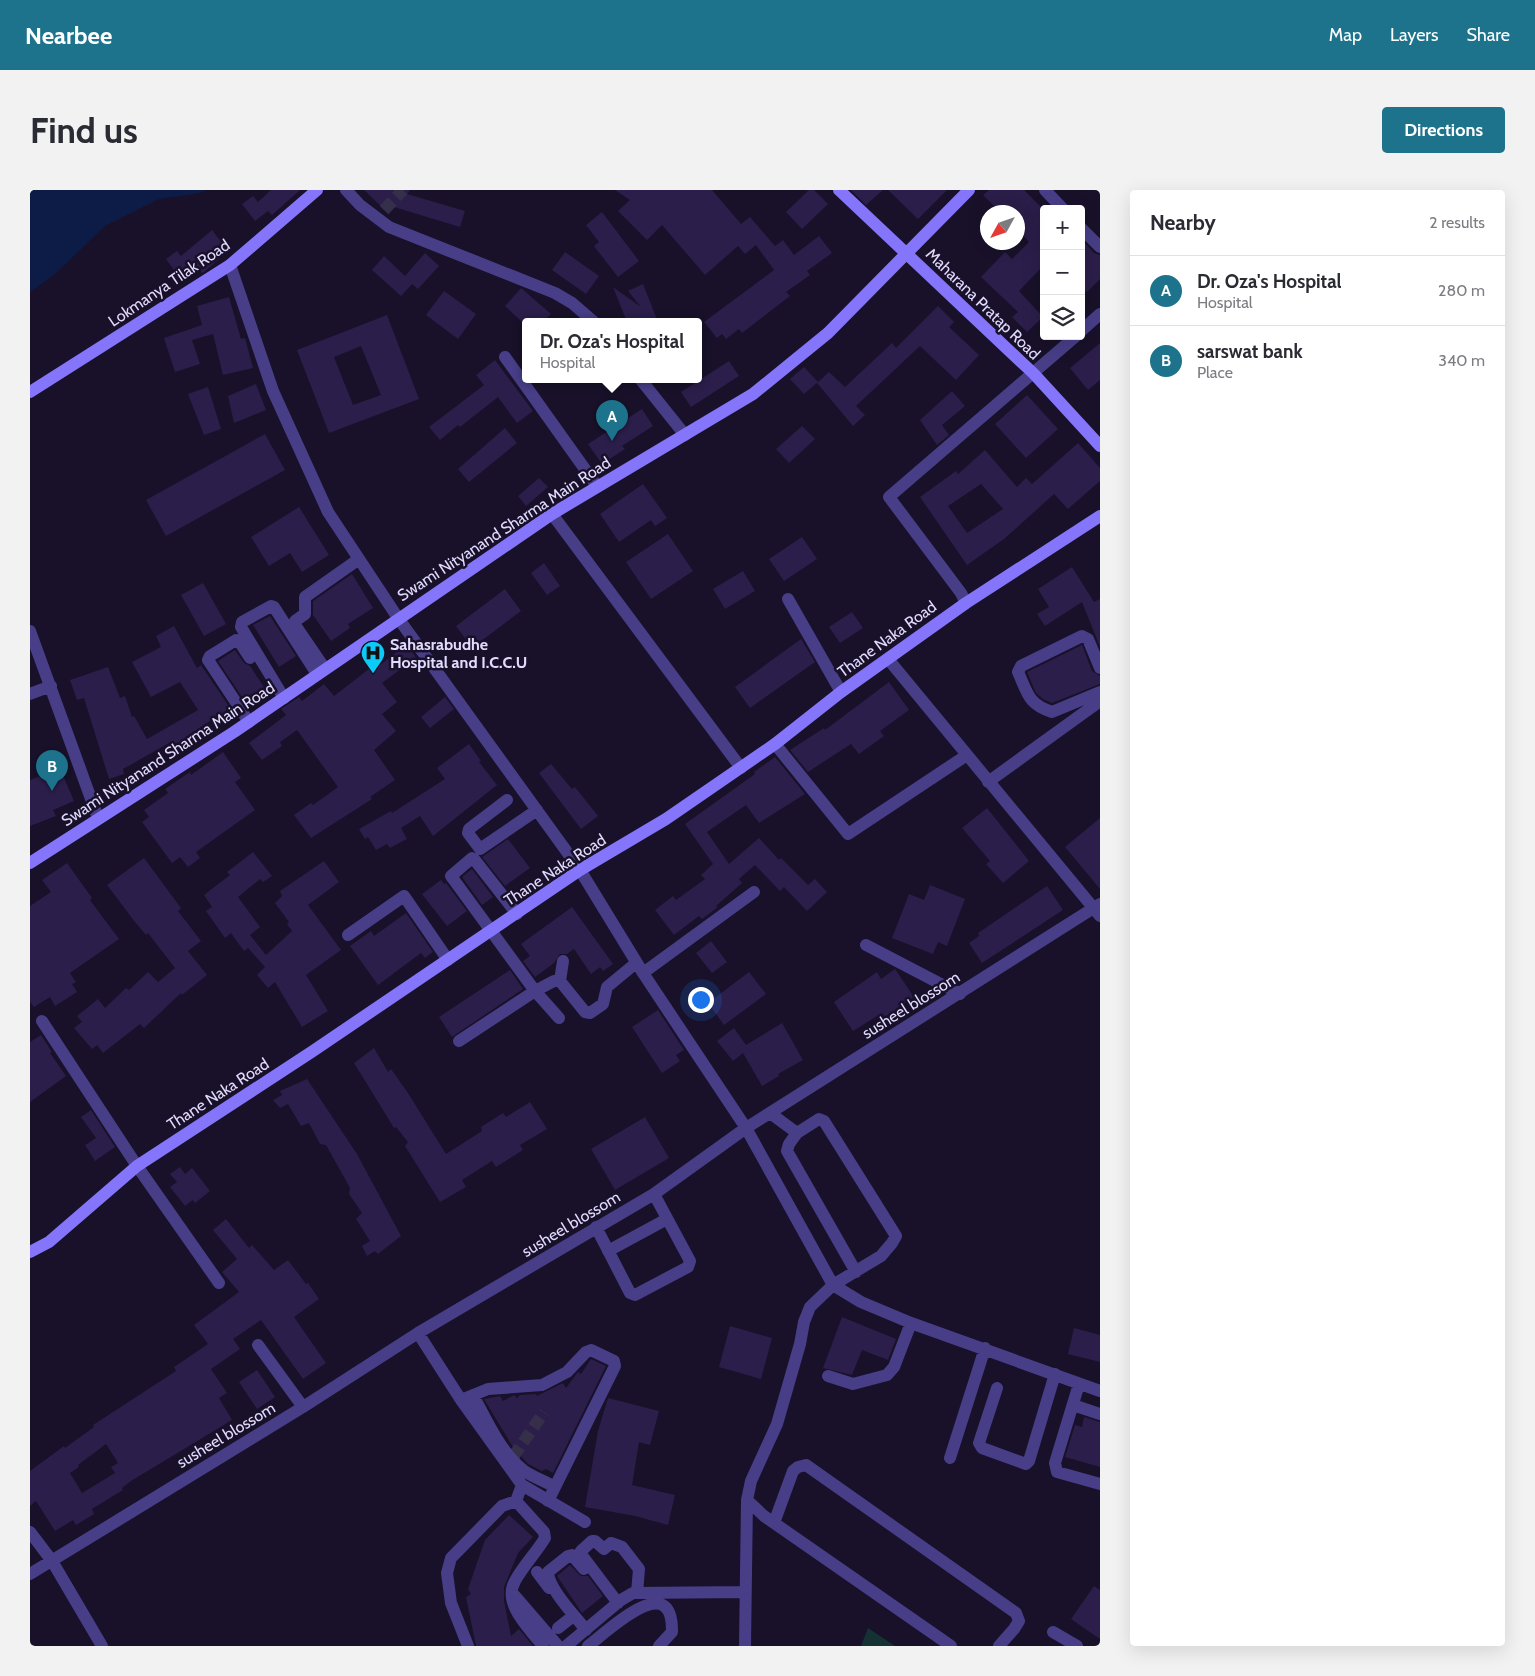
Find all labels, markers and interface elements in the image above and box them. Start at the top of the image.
text: Nearbee [25,21,112,50]
text: Map [1329,24,1362,46]
text: Layers [1390,24,1439,46]
text: Share [1467,24,1510,46]
button: Directions [1382,107,1505,153]
text: Find us [30,109,138,152]
north arrow [980,205,1025,250]
map controls [1040,205,1085,340]
button: + [1040,205,1085,250]
text: Nearby [1150,210,1216,235]
text: 2 results [1429,213,1485,232]
street label: Lokmanya Tilak Road [105,235,233,331]
street label: Maharana Pratap Road [922,245,1044,363]
button: − [1040,250,1085,295]
text: Dr. Oza's Hospital [1197,270,1342,293]
text: A [1161,281,1171,300]
text: 280 m [1438,281,1485,300]
text: Hospital [1197,293,1253,312]
button: layers [1040,295,1085,340]
popup [522,318,702,383]
text: Dr. Oza's Hospital [540,330,684,353]
text: sarswat bank [1197,340,1303,363]
text: B [1161,351,1171,370]
text: 340 m [1438,351,1485,370]
text: Hospital [540,353,595,372]
text: Place [1197,363,1233,382]
pin: A [596,400,628,441]
street label: Swami Nityanand Sharma Main Road [394,453,614,605]
street label: Thane Naka Road [834,597,940,681]
place label: Sahasrabudhe Hospital and I.C.C.U [390,635,527,672]
hospital icon: Sahasrabudhe Hospital and I.C.C.U [360,640,386,674]
street label: Swami Nityanand Sharma Main Road [58,678,278,830]
pin: B [36,750,68,791]
street label: Thane Naka Road [501,830,609,910]
street label: susheel blossom [859,967,963,1043]
your location [688,987,714,1013]
street label: Thane Naka Road [164,1054,272,1134]
street label: susheel blossom [518,1187,624,1261]
street label: susheel blossom [173,1398,279,1472]

